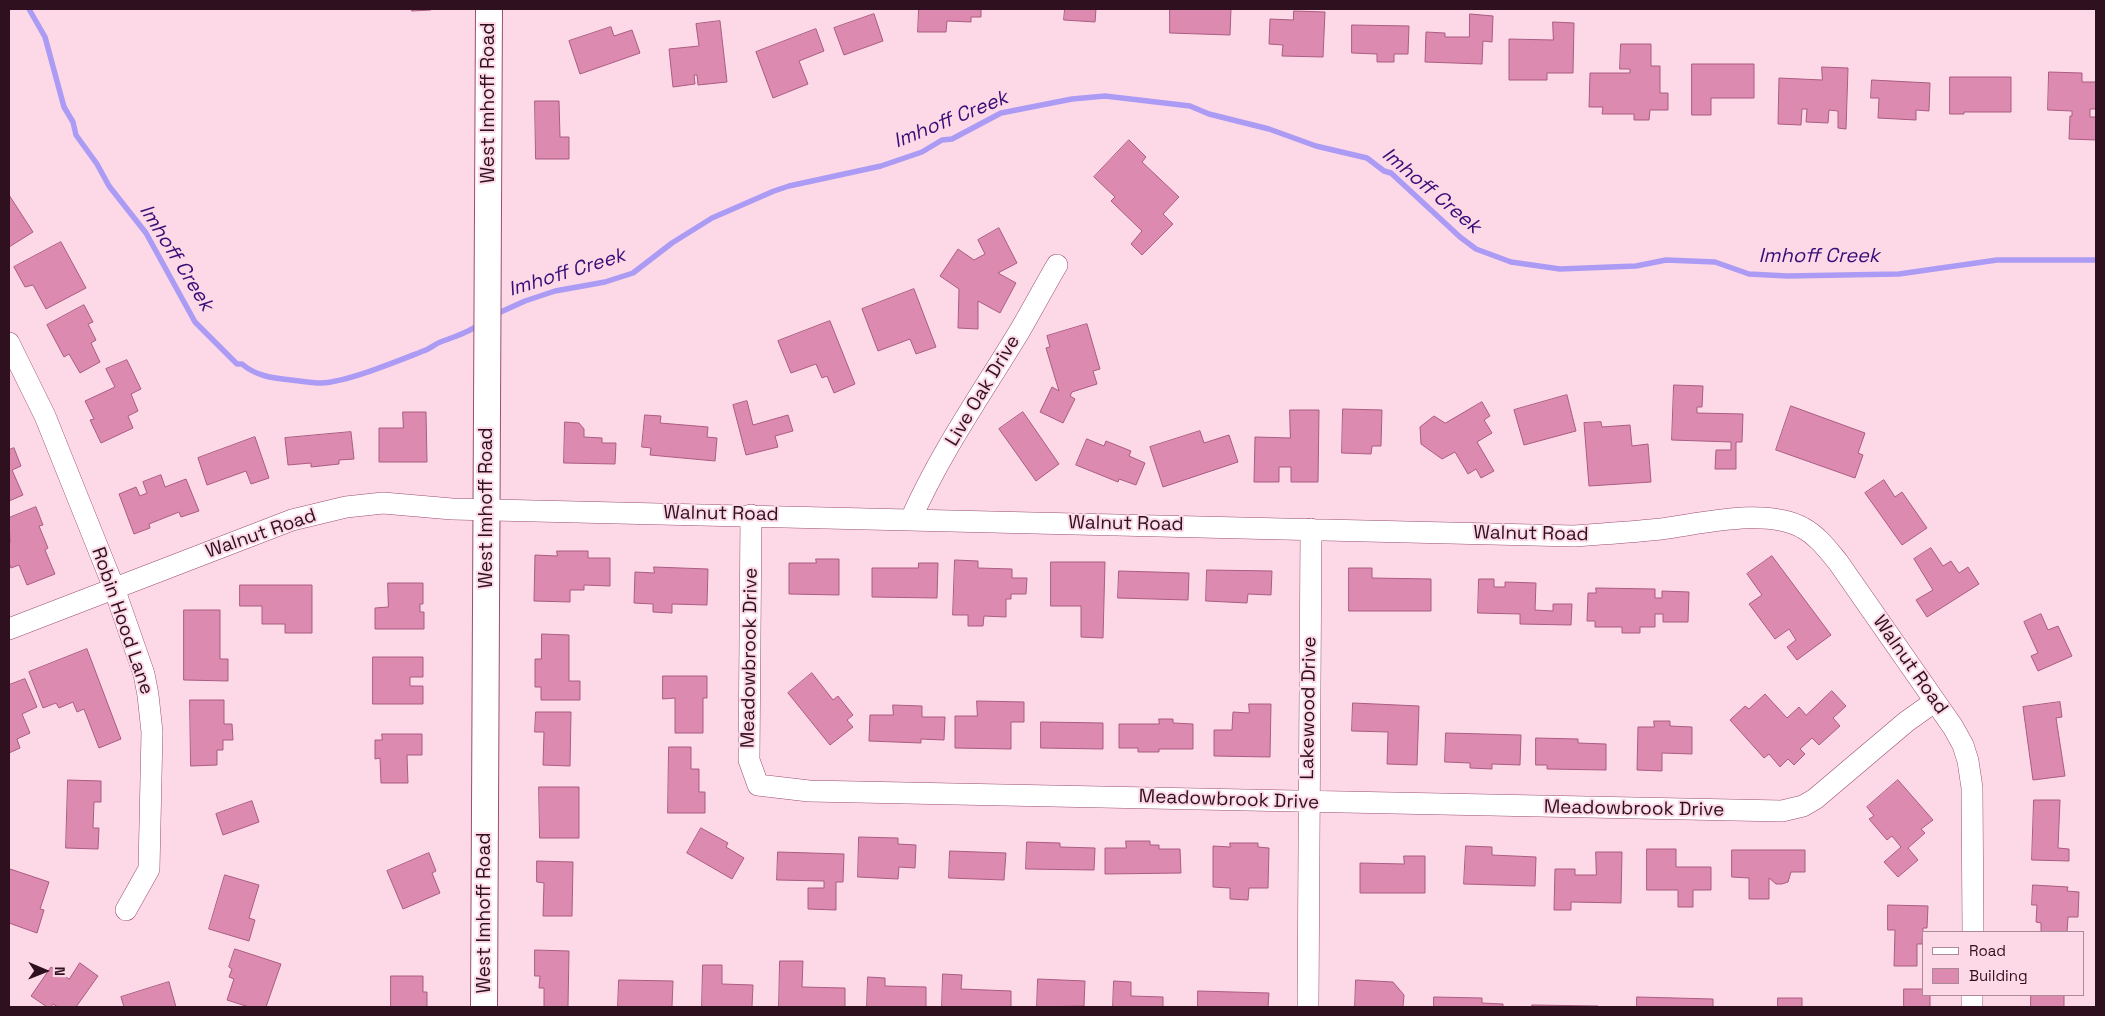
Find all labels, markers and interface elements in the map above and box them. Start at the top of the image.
street label: West Imhoff Road [478,22,500,184]
water label: Imhoff Creek [890,86,1012,154]
water label: Imhoff Creek [1377,143,1485,239]
water label: Imhoff Creek [134,200,218,316]
water label: Imhoff Creek [506,244,628,302]
water label: Imhoff Creek [1758,245,1880,269]
street label: Live Oak Drive [941,331,1025,451]
street label: West Imhoff Road [476,427,498,589]
street label: Walnut Road [663,502,779,526]
street label: Walnut Road [203,504,319,564]
street label: Walnut Road [1068,512,1184,536]
street label: Walnut Road [1473,522,1589,546]
street label: Robin Hood Lane [86,544,158,698]
street label: Meadowbrook Drive [737,568,763,748]
street label: Walnut Road [1868,611,1952,719]
street label: Lakewood Drive [1296,636,1322,780]
street label: Meadowbrook Drive [1138,785,1320,815]
street label: Meadowbrook Drive [1544,796,1724,822]
street label: West Imhoff Road [474,832,496,994]
legend [1922,931,2085,996]
text: Road [1969,941,2006,960]
north arrow [20,946,70,996]
text: N [51,966,69,976]
text: Building [1969,966,2028,985]

